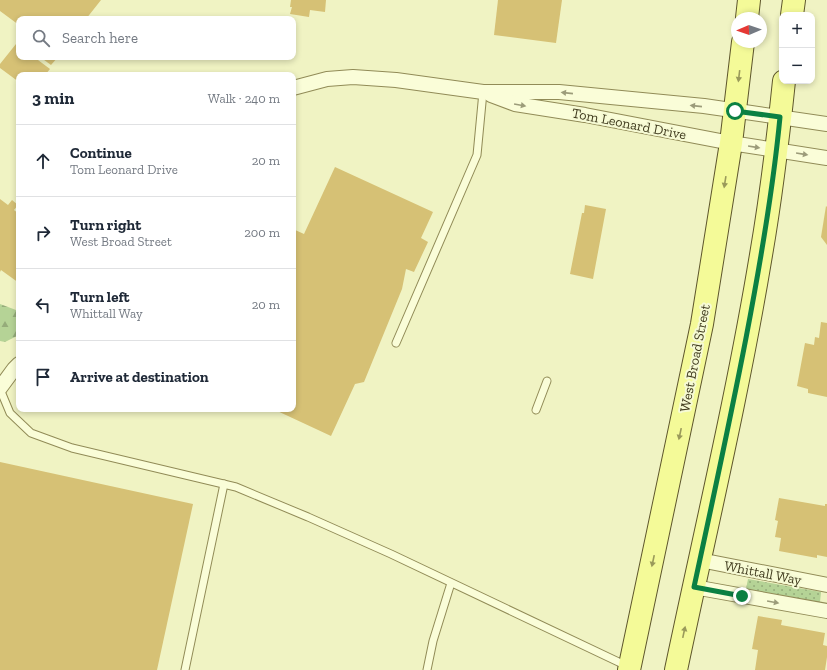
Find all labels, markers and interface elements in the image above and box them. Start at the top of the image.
north arrow [731,12,767,48]
map controls [779,12,815,84]
button: + [779,12,815,48]
search box [16,16,296,60]
icon: search [30,27,52,49]
text: Search here [62,29,138,47]
button: − [779,48,815,84]
one-way arrow [736,70,742,82]
text: 3 min [32,88,74,108]
one-way arrow [561,89,573,96]
text: Walk · 240 m [208,91,280,106]
one-way arrow [514,102,526,108]
one-way arrow [690,102,702,109]
route start [726,102,744,120]
street label: Tom Leonard Drive [570,105,688,143]
text: Continue [70,144,132,162]
one-way arrow [748,144,760,150]
icon: ahead [32,150,54,172]
one-way arrow [796,151,808,157]
text: 20 m [252,153,280,168]
text: Tom Leonard Drive [70,162,178,177]
one-way arrow [721,176,727,188]
text: Turn right [70,216,141,234]
icon: right [32,222,54,244]
text: 200 m [244,225,280,240]
text: West Broad Street [70,234,172,249]
text: Turn left [70,288,130,306]
icon: left [32,294,54,316]
text: 20 m [252,297,280,312]
street label: West Broad Street [676,302,714,413]
text: Whittall Way [70,306,143,321]
icon: arrive [32,366,54,388]
text: Arrive at destination [70,368,209,386]
one-way arrow [676,428,682,440]
one-way arrow [649,555,655,567]
street label: Whittall Way [723,557,804,589]
route end [733,587,751,605]
one-way arrow [767,599,779,605]
one-way arrow [681,626,687,638]

